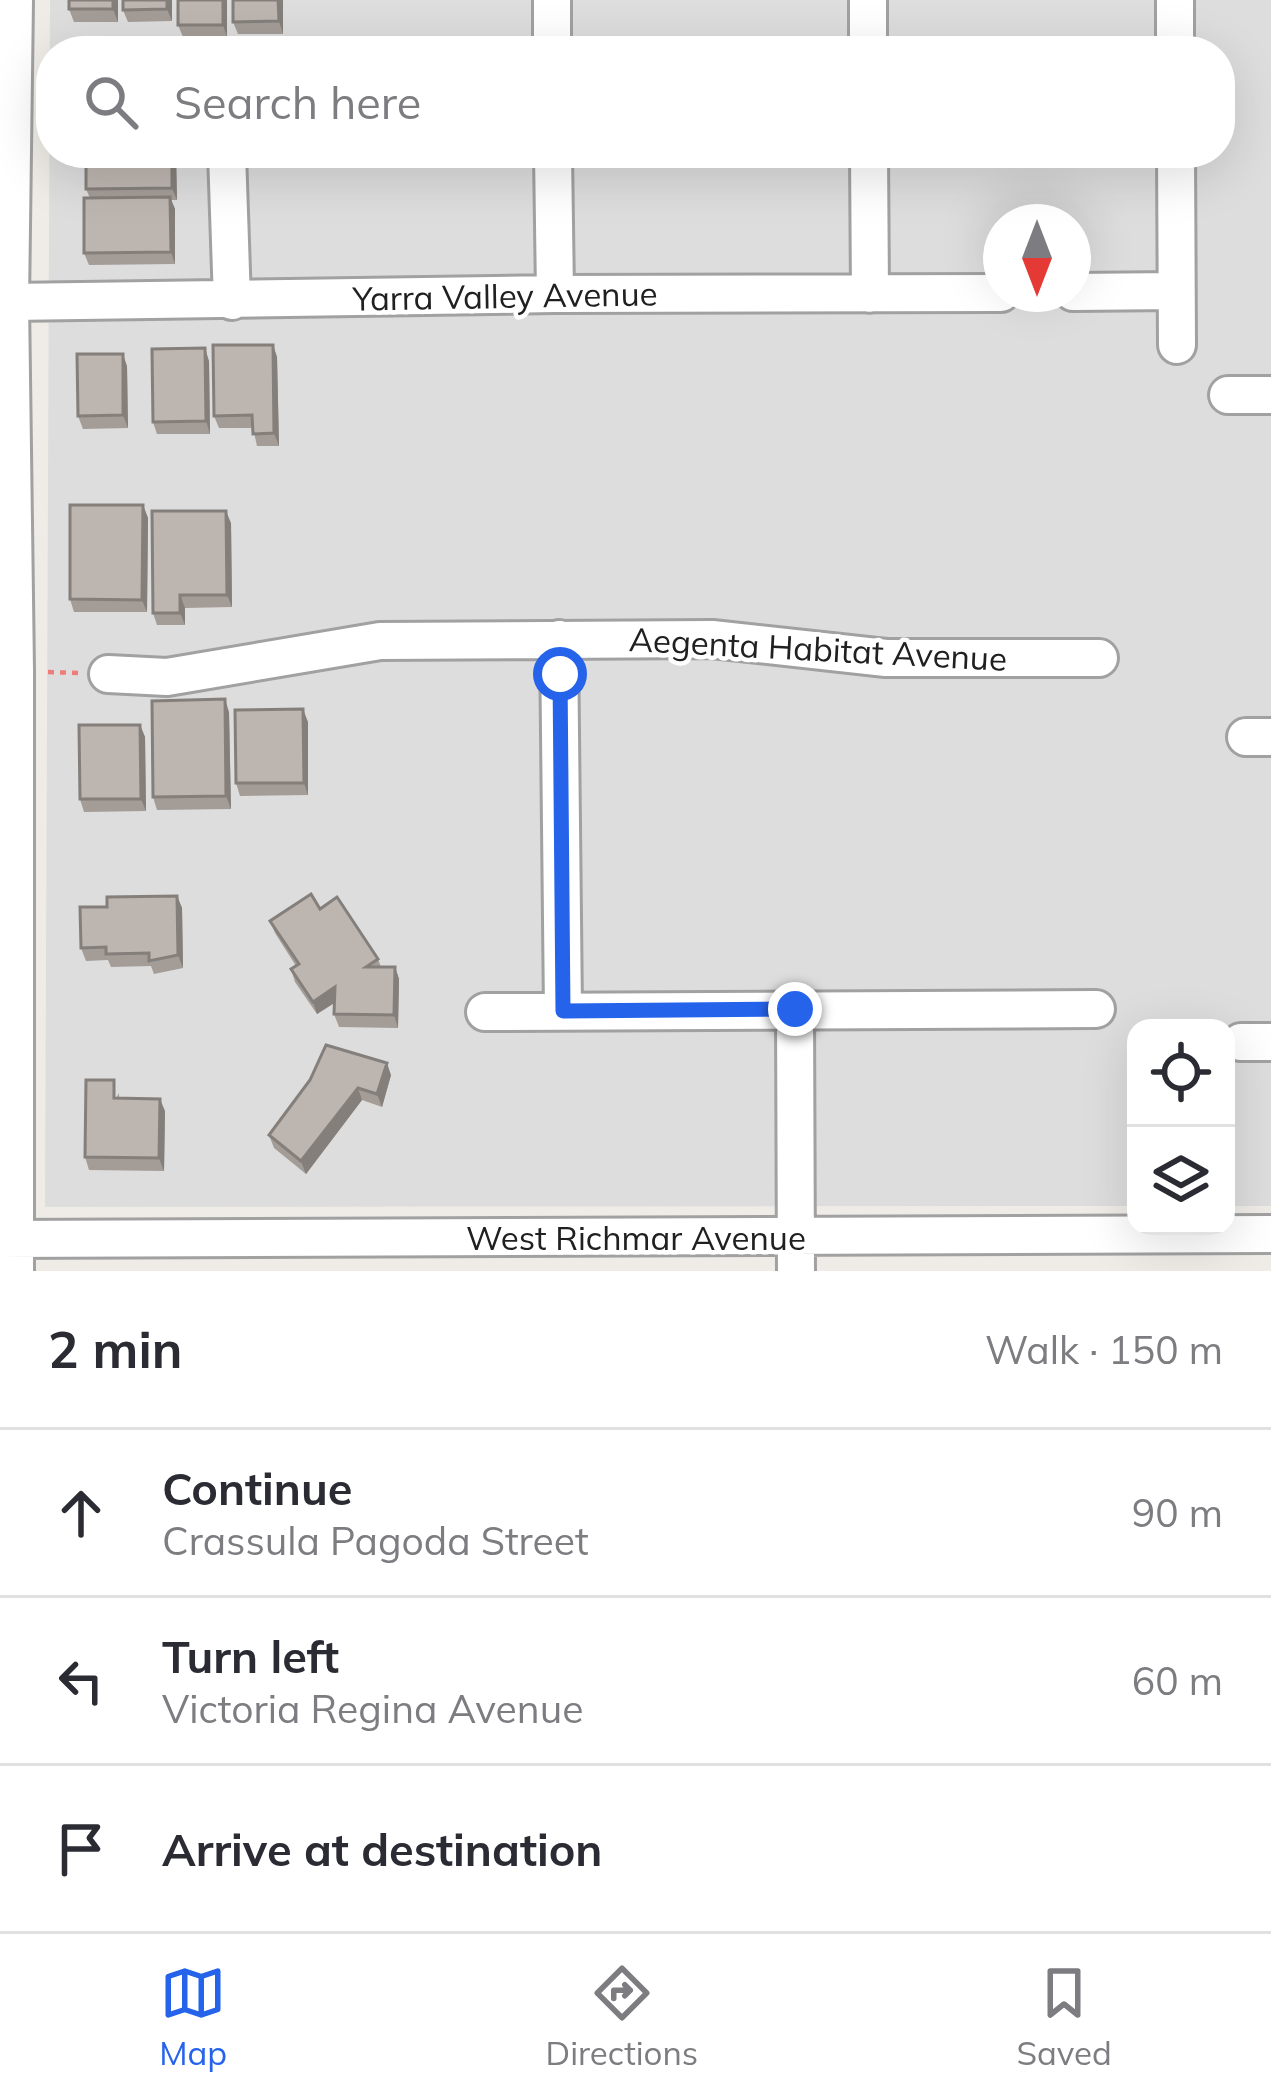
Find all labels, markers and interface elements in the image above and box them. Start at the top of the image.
search box [36,36,1235,168]
icon: search [78,69,144,135]
text: Search here [174,74,421,130]
north arrow [983,204,1091,312]
street label: Yarra Valley Avenue [351,272,658,319]
street label: Aegenta Habitat Avenue [628,618,1008,679]
route start [533,647,587,701]
route end [768,982,822,1036]
map controls [1127,1019,1235,1235]
button: locate [1127,1019,1235,1127]
button: layers [1127,1127,1235,1235]
street label: West Richmar Avenue [466,1217,806,1258]
text: 2 min [48,1317,183,1381]
text: Walk · 150 m [985,1325,1223,1374]
text: Continue [162,1460,352,1516]
icon: ahead [48,1480,114,1546]
text: 90 m [1132,1488,1223,1537]
text: Crassula Pagoda Street [162,1516,589,1565]
text: Turn left [162,1628,339,1684]
icon: left [48,1648,114,1714]
text: 60 m [1132,1656,1223,1705]
text: Victoria Regina Avenue [162,1684,583,1733]
icon: arrive [48,1816,114,1882]
text: Arrive at destination [162,1821,602,1877]
tab: Map [159,1960,227,2073]
tab: Directions [546,1960,698,2073]
tab: Saved [1017,1960,1112,2073]

